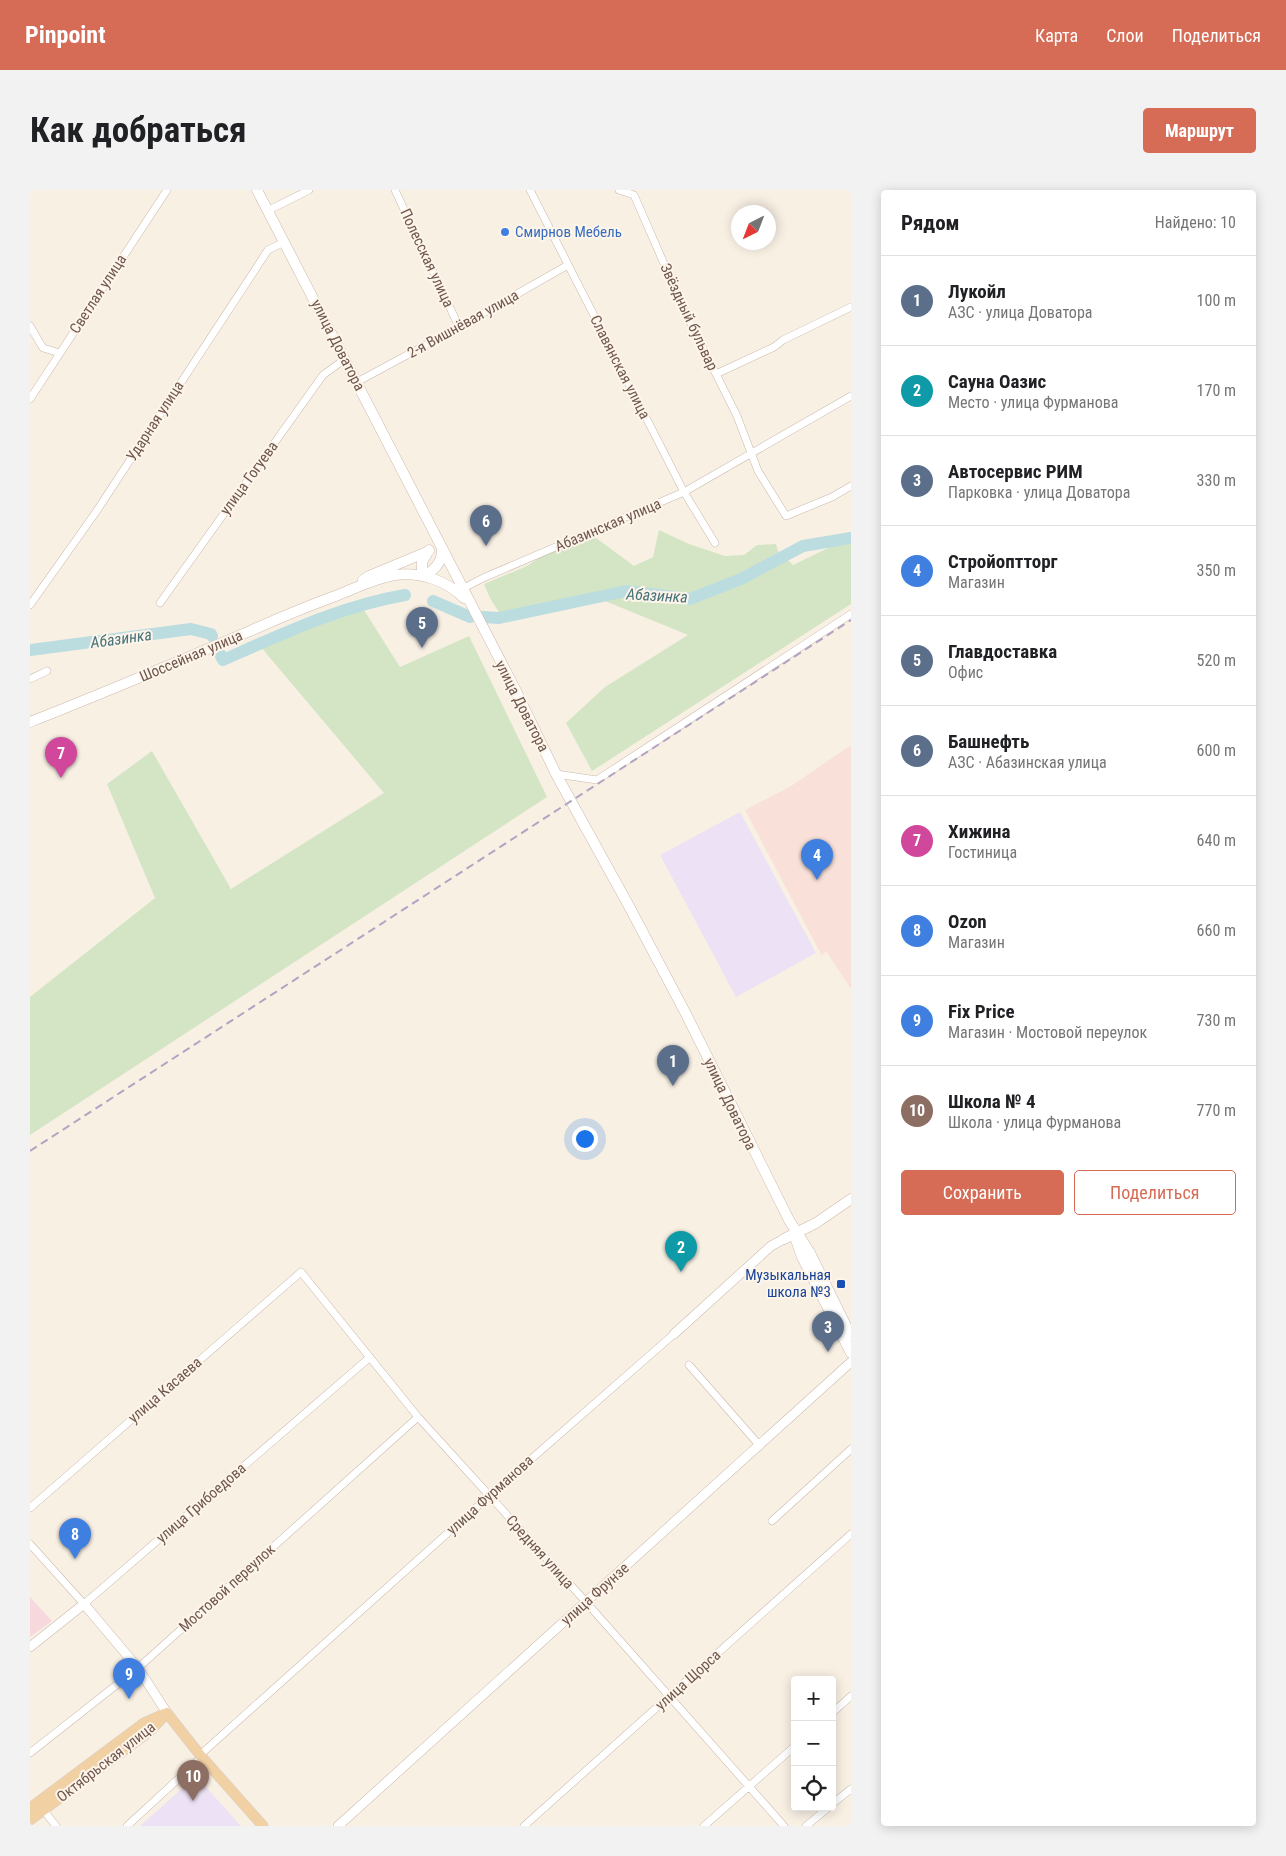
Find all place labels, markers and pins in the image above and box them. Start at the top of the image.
place label: Смирнов Мебель [515,223,622,241]
marker: Смирнов Мебель [499,226,511,238]
pin: 6 [470,505,502,546]
pin: 5 [406,607,438,648]
pin: 7 [45,737,77,778]
pin: 4 [801,839,833,880]
pin: 1 [657,1045,689,1086]
pin: 2 [665,1231,697,1272]
place label: Музыкальная школа №3 [745,1266,831,1301]
marker: Музыкальная школа №3 [835,1278,847,1290]
pin: 3 [812,1311,844,1352]
pin: 8 [59,1518,91,1559]
pin: 9 [113,1658,145,1699]
pin: 10 [177,1760,209,1801]

